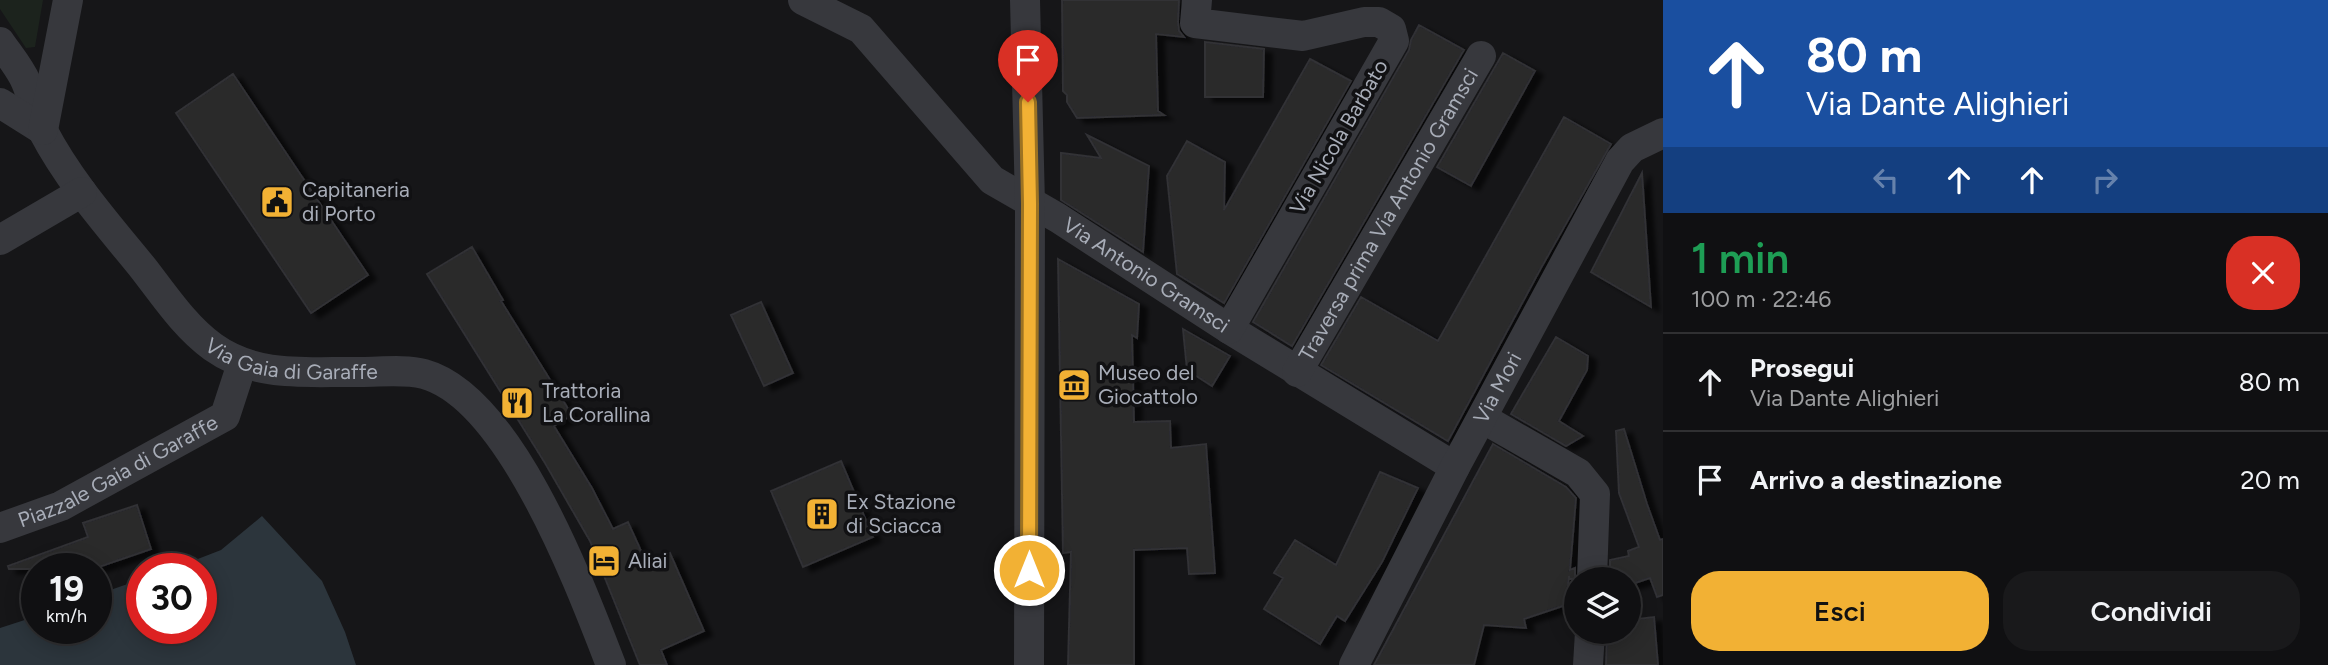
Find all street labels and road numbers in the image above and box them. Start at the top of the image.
street label: Via Nicola Barbato [1284,55,1393,218]
street label: Traversa prima Via Antonio Gramsci [1293,64,1483,365]
street label: Via Antonio Gramsci [1059,212,1234,338]
street label: Via Gaia di Garaffe [200,332,378,384]
street label: Via Mori [1468,348,1526,428]
street label: Piazzale Gaia di Garaffe [15,409,222,532]

